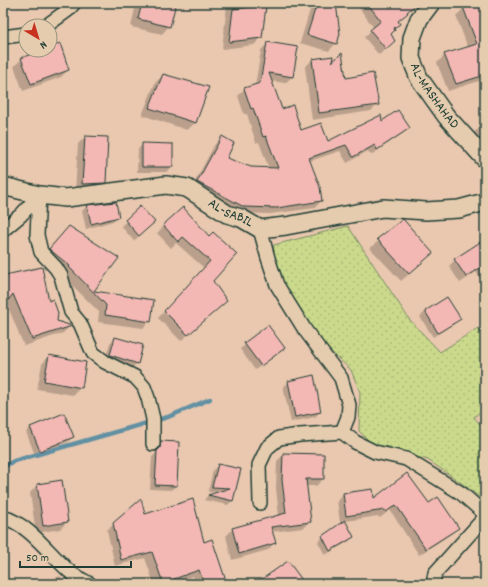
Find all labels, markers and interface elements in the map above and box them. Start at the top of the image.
north arrow [18,18,58,58]
text: N [35,36,50,53]
street label: AL-MASHAHAD [404,60,464,134]
street label: AL-SABIL [204,194,257,233]
scale bar [20,543,131,569]
text: 50 m [26,550,49,567]

